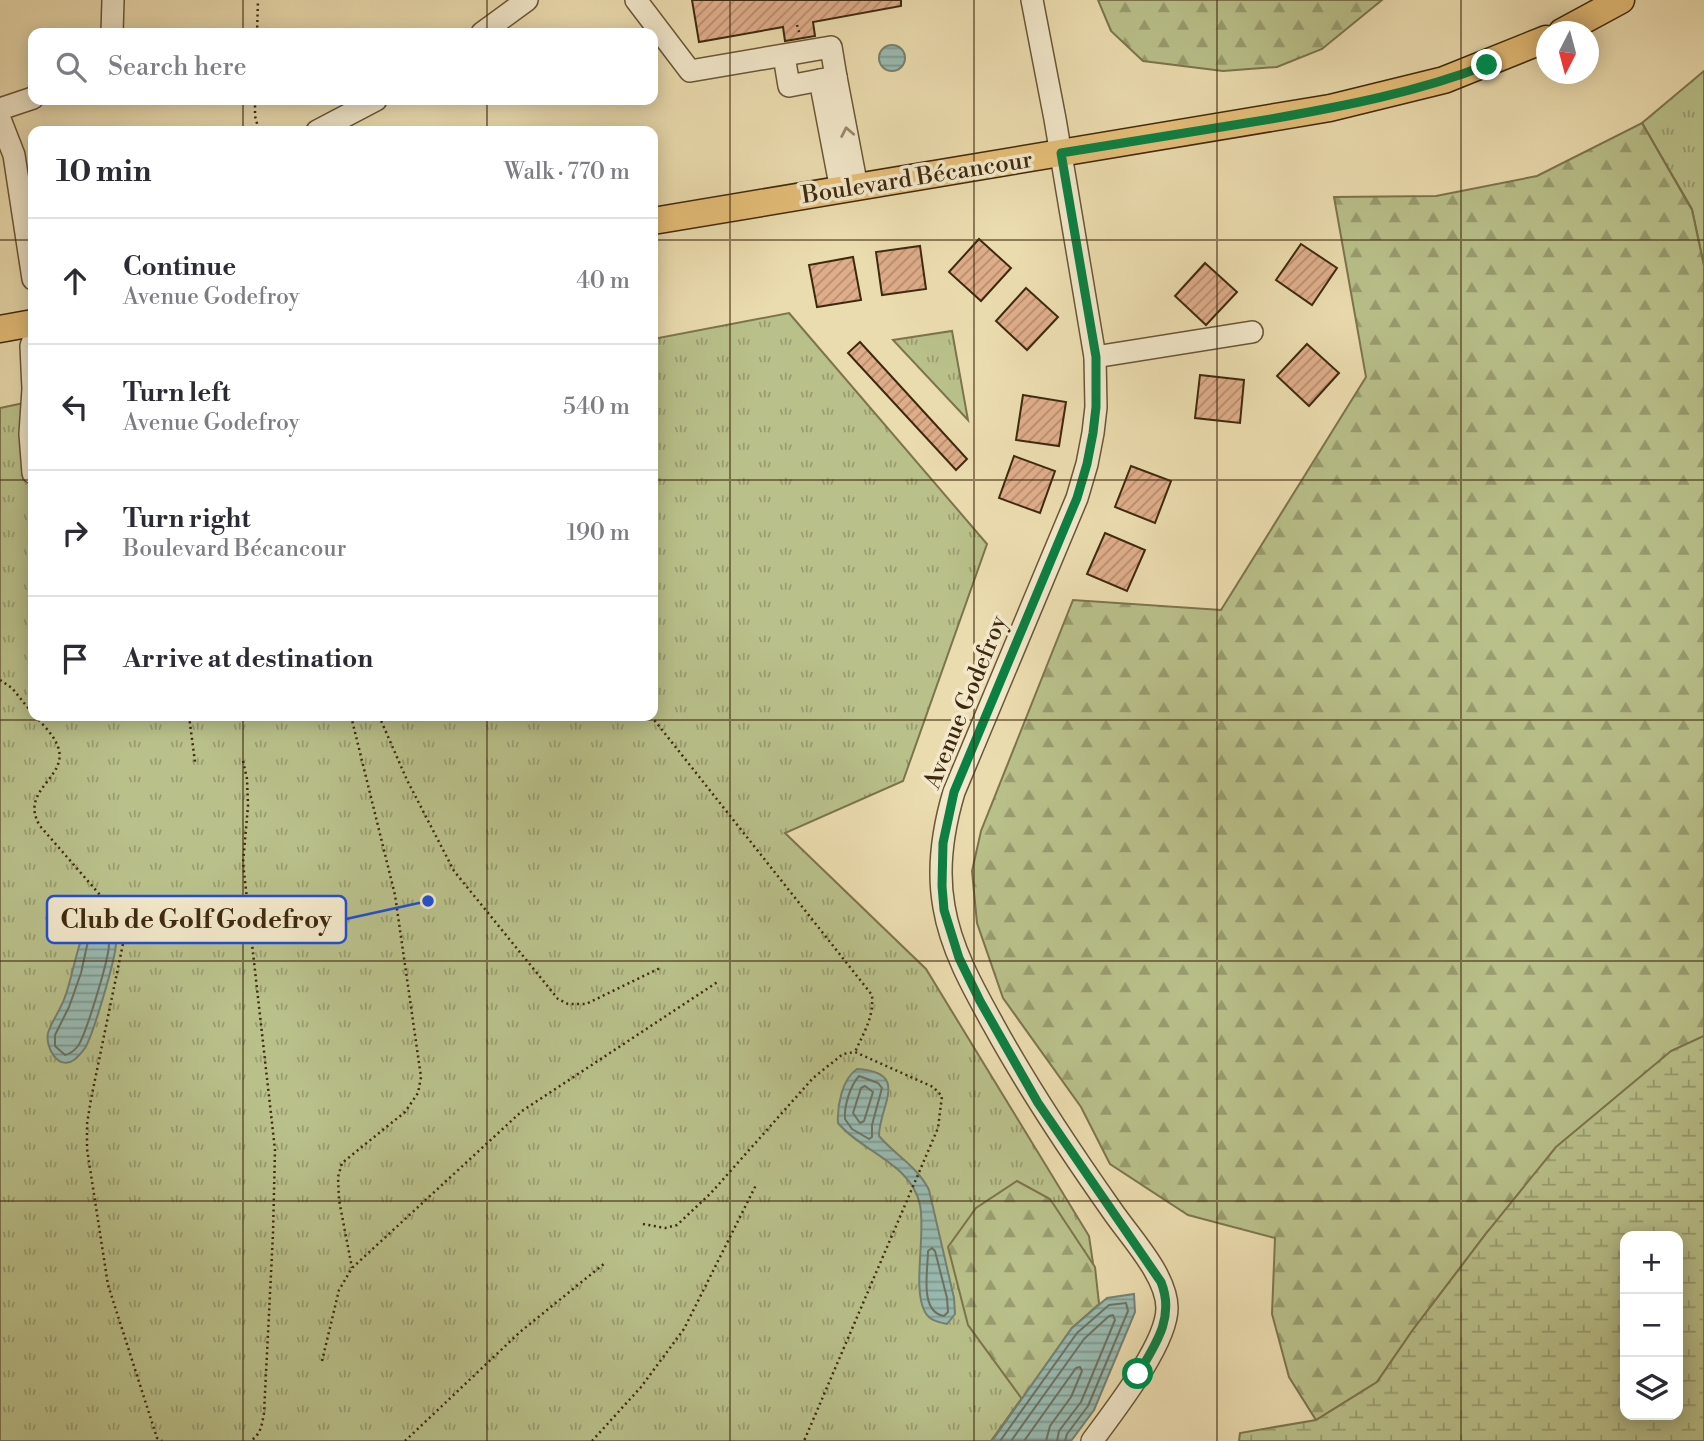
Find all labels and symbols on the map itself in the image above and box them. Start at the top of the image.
north arrow [1536,21,1599,84]
route end [1471,49,1502,80]
one-way arrow [840,126,855,138]
street label: Boulevard Bécancour [799,145,1035,211]
street label: Avenue Godefroy [917,611,1015,794]
callout: Club de Golf Godefroy [47,896,346,943]
text: Club de Golf Godefroy [60,904,333,936]
route start [1122,1358,1153,1389]

